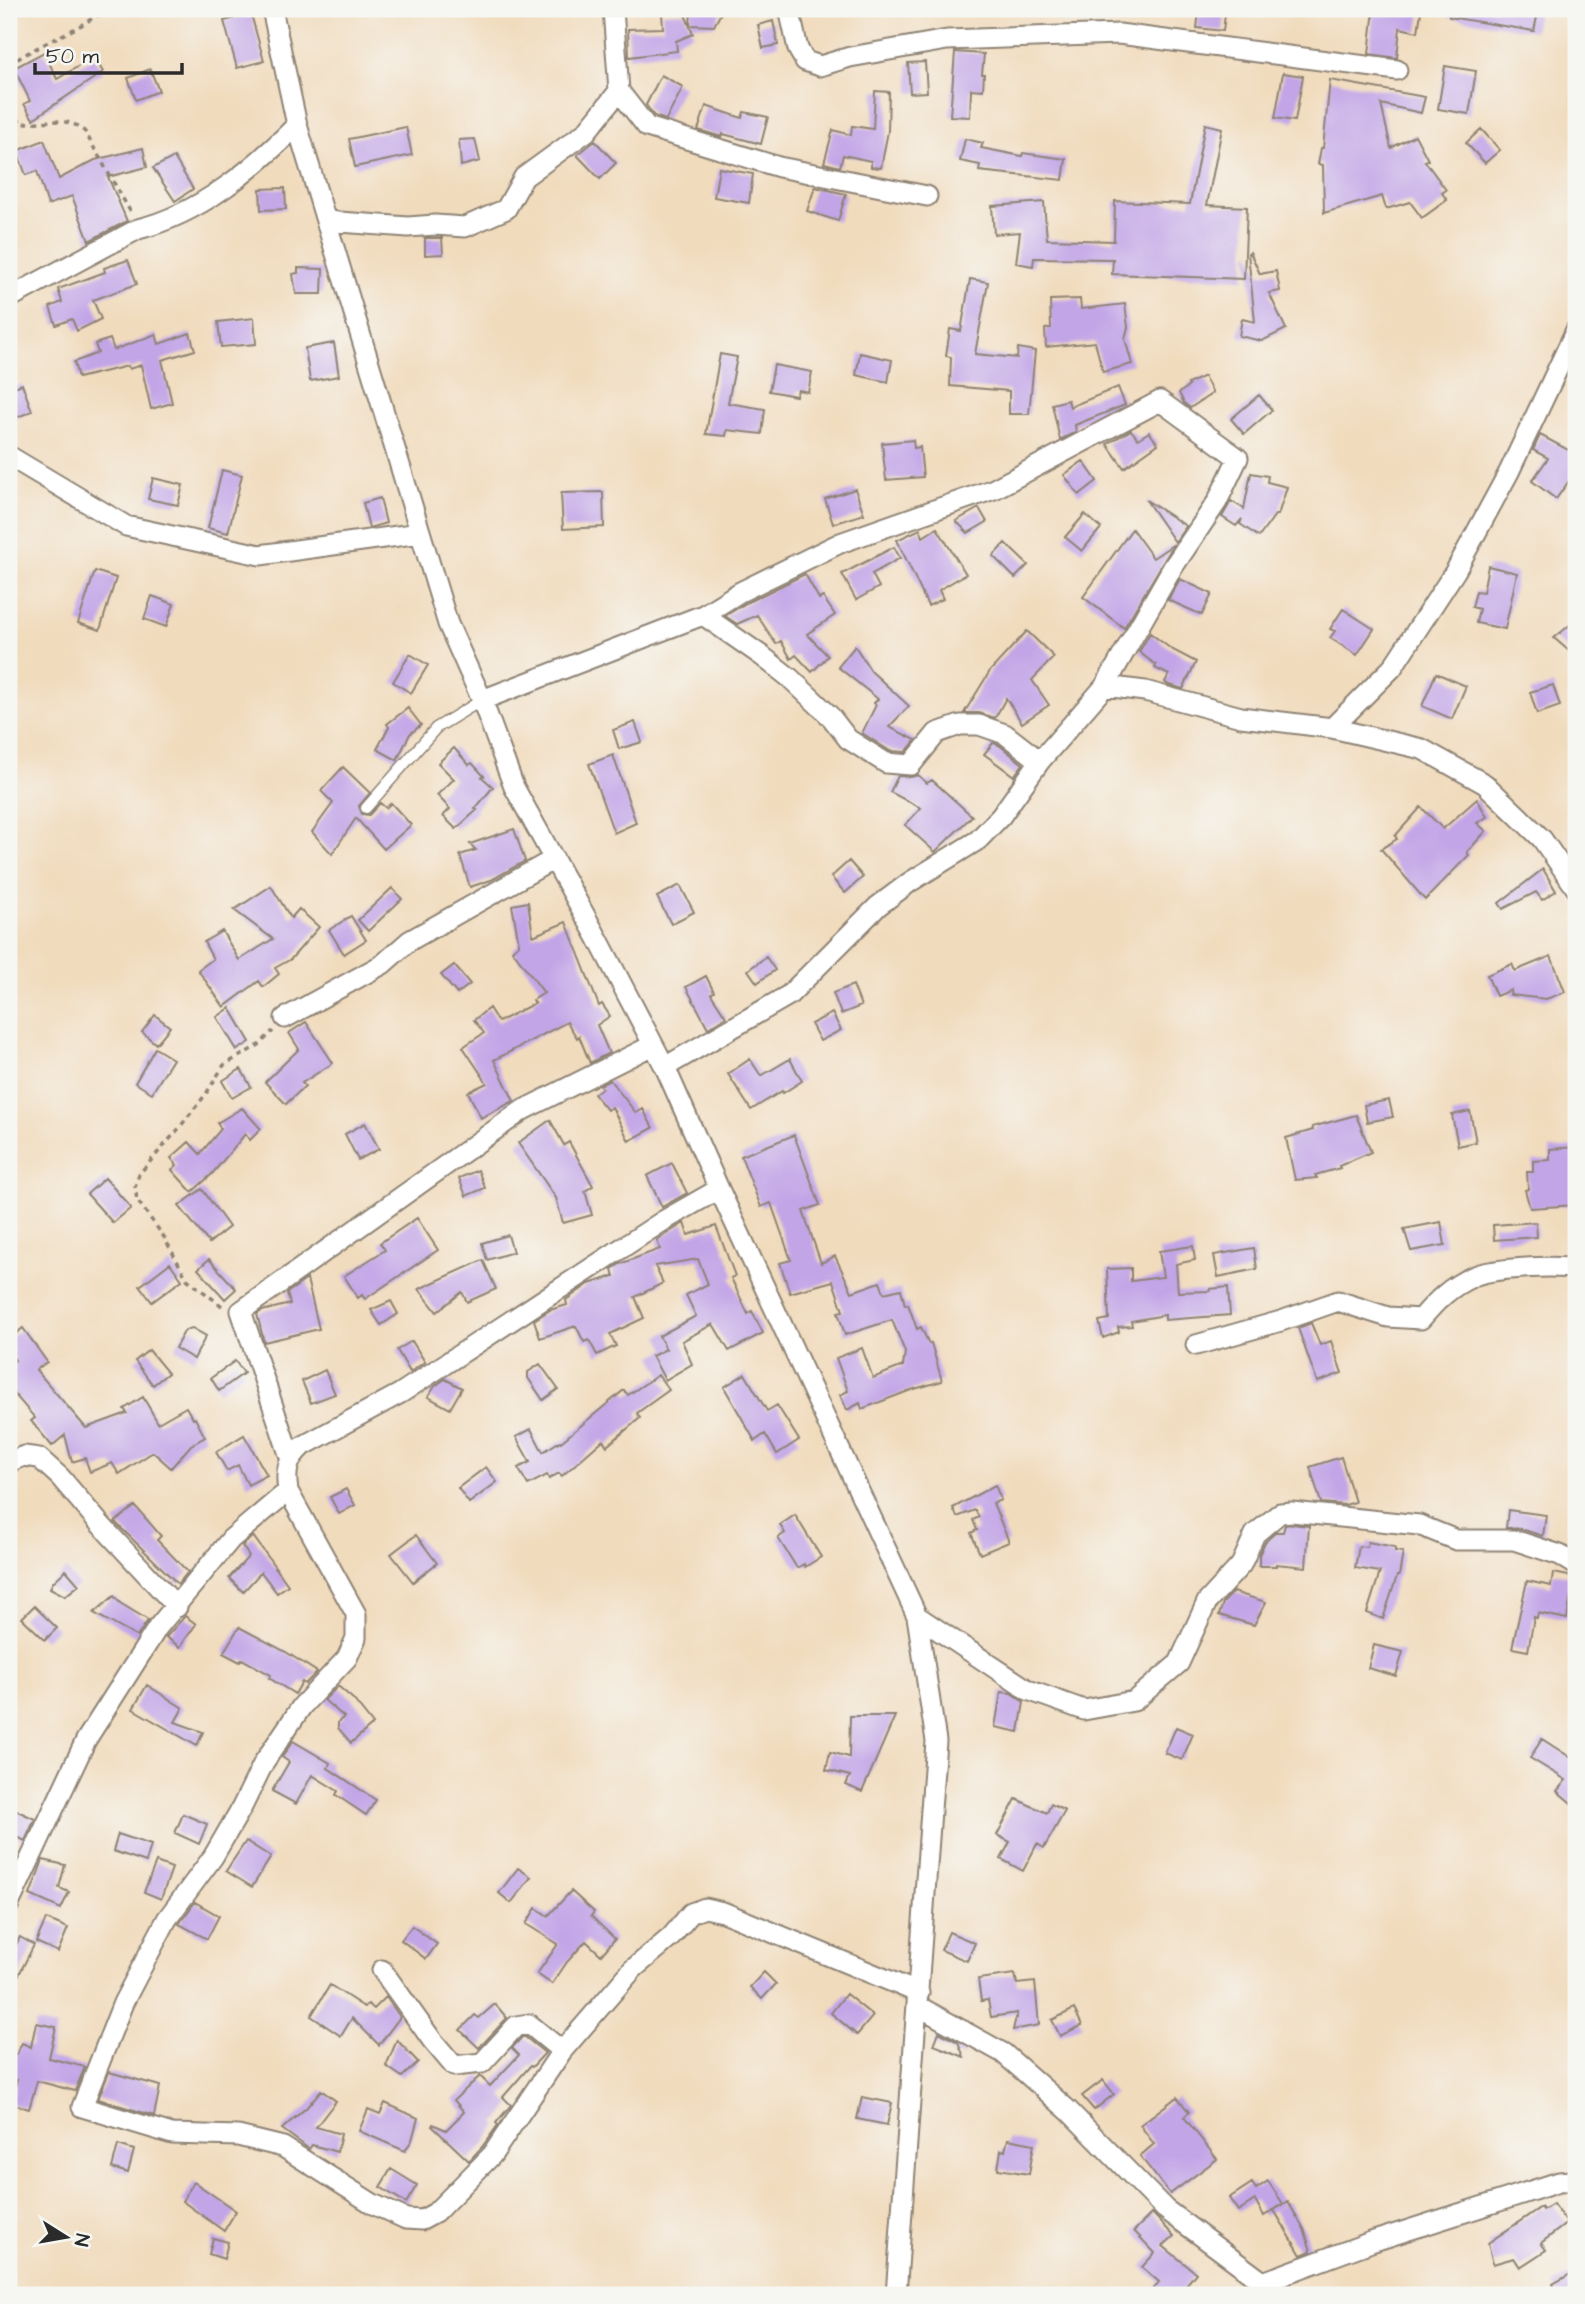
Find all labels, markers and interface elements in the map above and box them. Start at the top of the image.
scale bar [35,32,182,76]
text: 50 m [46,42,100,71]
north arrow [32,2202,102,2272]
text: N [67,2232,96,2248]

